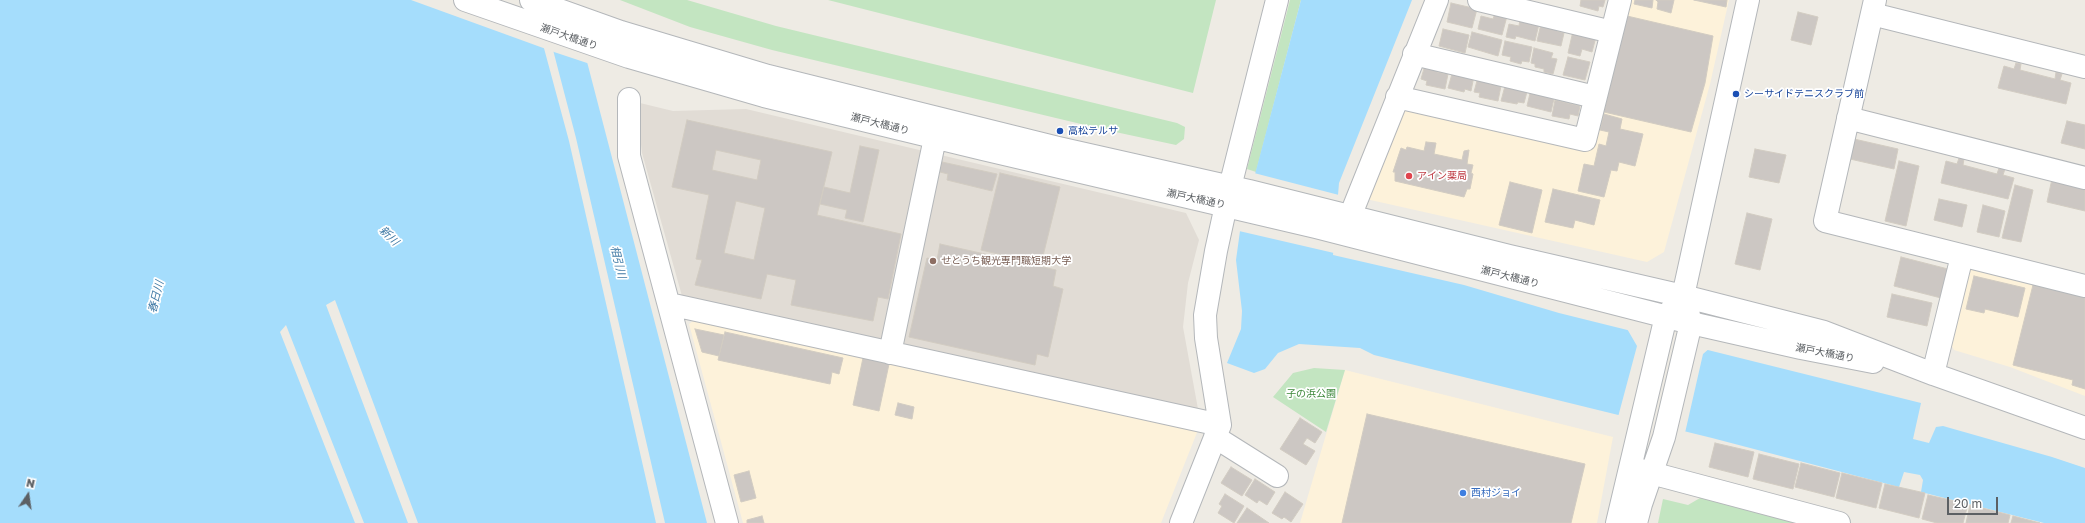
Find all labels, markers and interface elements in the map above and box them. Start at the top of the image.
street label: 瀬戸大橋通り [539,22,599,52]
place label: シーサイドテニスクラブ前 [1744,88,1864,100]
marker: シーサイドテニスクラブ前 [1731,89,1741,99]
street label: 瀬戸大橋通り [849,111,911,137]
place label: 高松テルサ [1068,125,1118,137]
marker: 高松テルサ [1055,126,1065,136]
place label: アイン薬局 [1417,170,1467,182]
marker: アイン薬局 [1404,171,1414,181]
street label: 瀬戸大橋通り [1165,187,1227,211]
water label: 新川 [377,224,401,248]
water label: 相引川 [608,244,628,280]
place label: せとうち観光専門職短期大学 [941,255,1071,267]
marker: せとうち観光専門職短期大学 [928,256,938,266]
street label: 瀬戸大橋通り [1479,264,1541,290]
water label: 春日川 [146,279,166,315]
street label: 瀬戸大橋通り [1794,341,1856,365]
park label: 子の浜公園 [1286,388,1336,400]
north arrow [8,475,48,515]
text: N [25,476,36,490]
place label: 西村ジョイ [1471,487,1521,499]
marker: 西村ジョイ [1458,488,1468,498]
scale bar [1949,489,2000,515]
text: 20 m [1954,496,1982,511]

